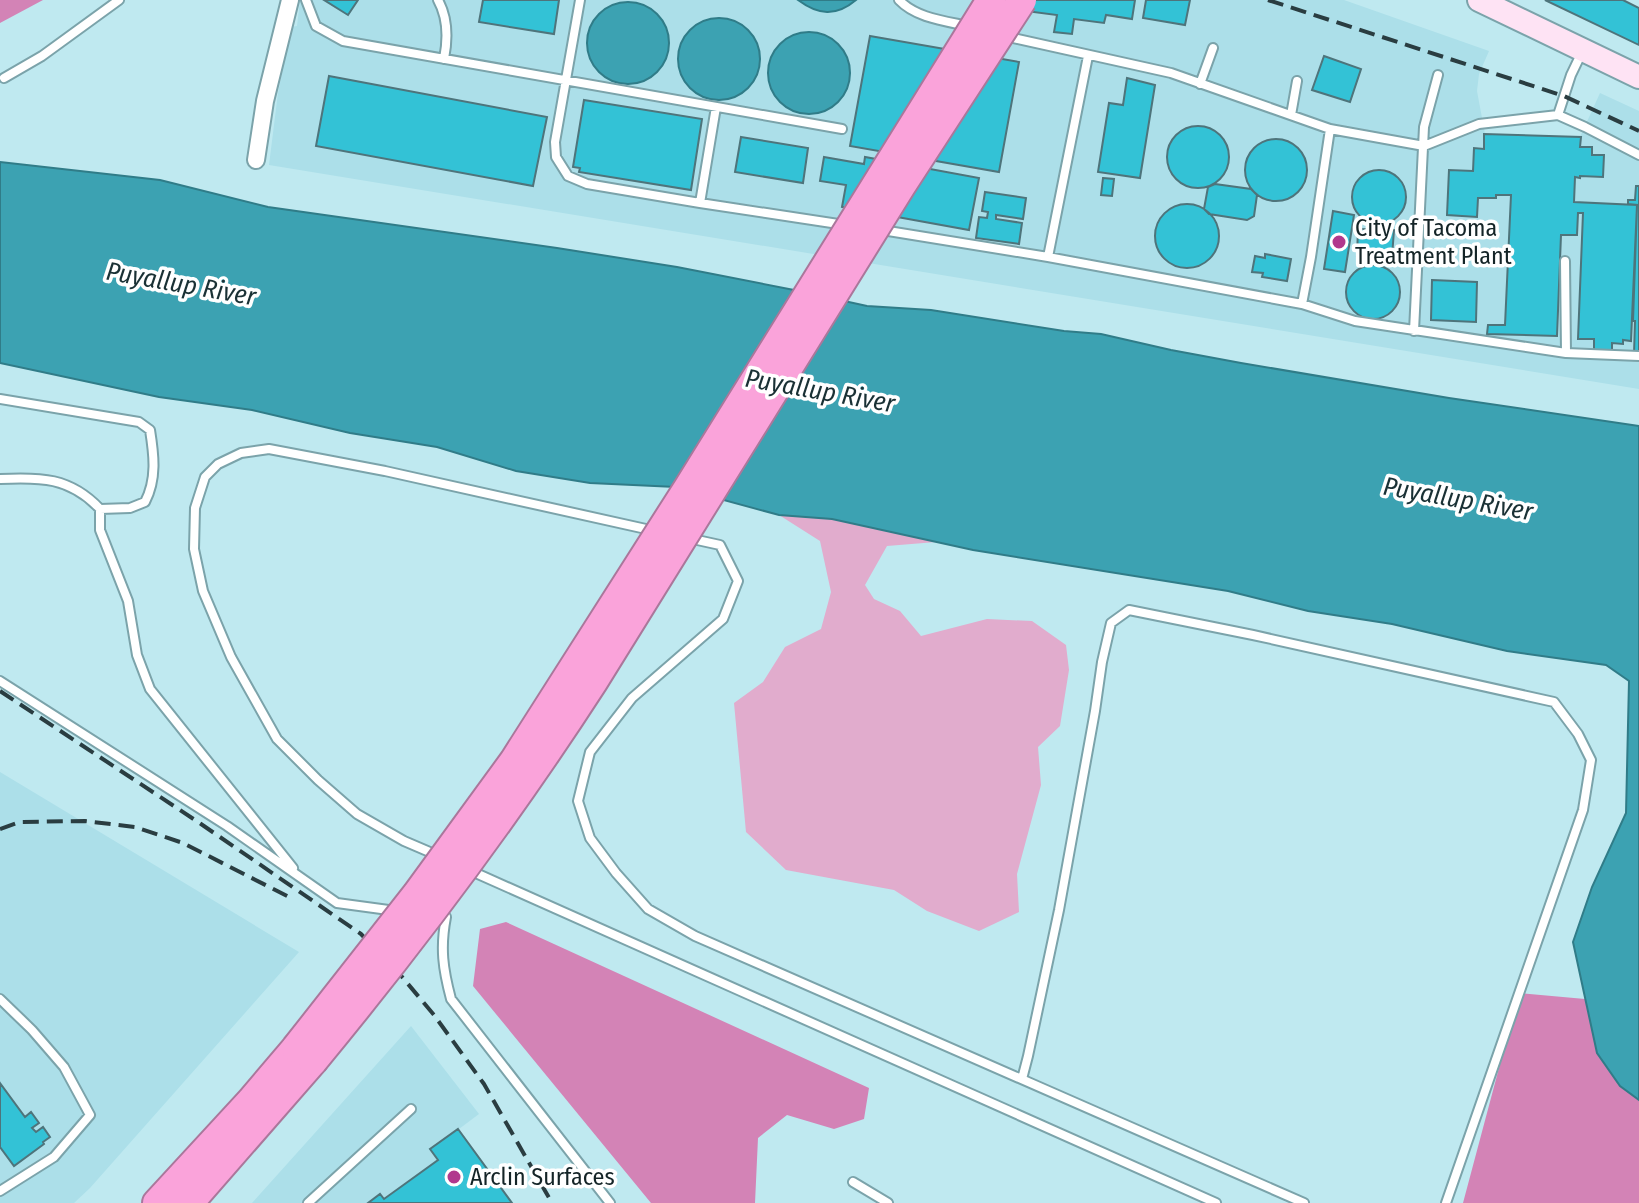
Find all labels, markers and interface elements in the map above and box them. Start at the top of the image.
place label: City of Tacoma Treatment Plant [1355,214,1512,270]
marker: City of Tacoma Treatment Plant [1330,233,1348,251]
water label: Puyallup River [104,256,259,313]
water label: Puyallup River [743,363,898,420]
water label: Puyallup River [1381,471,1536,528]
place label: Arclin Surfaces [470,1163,615,1191]
marker: Arclin Surfaces [445,1168,463,1186]

